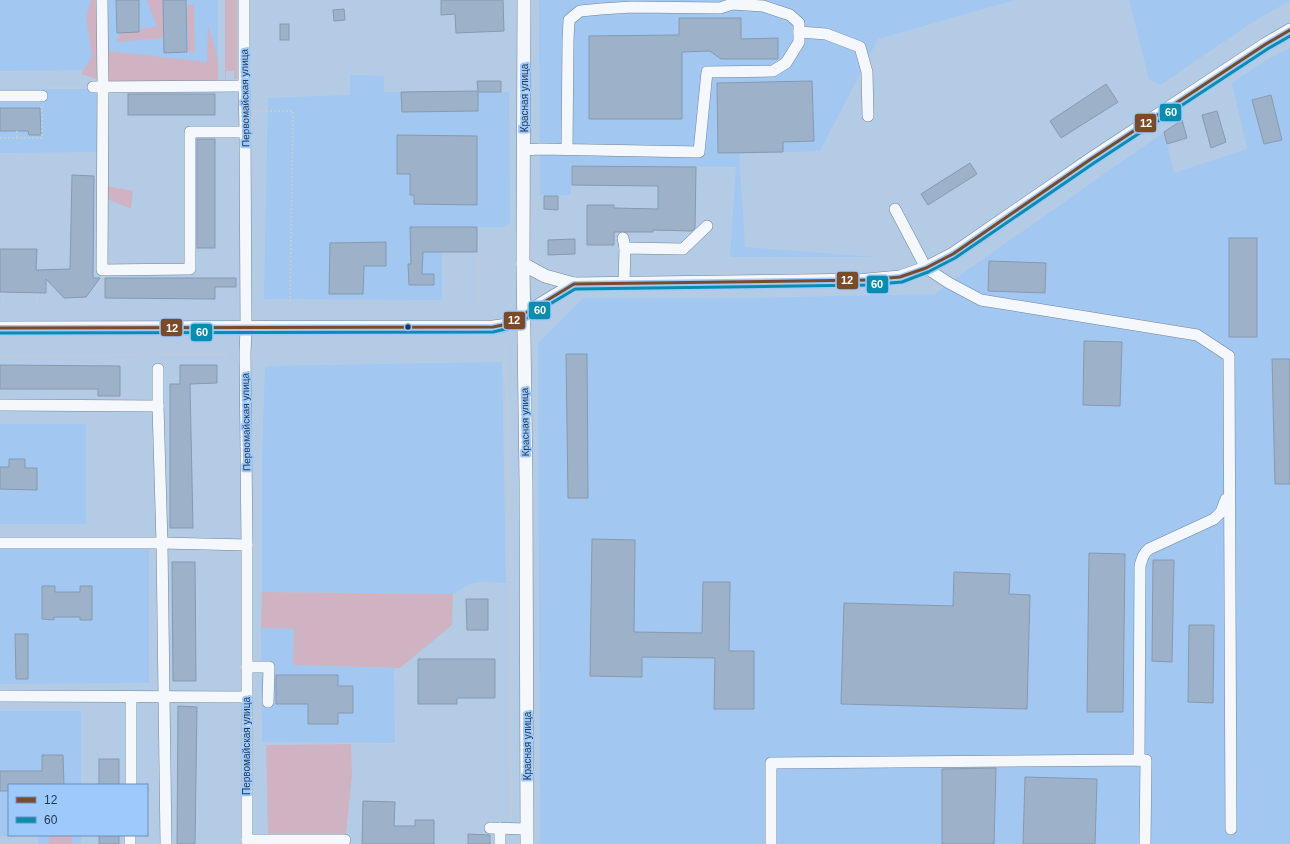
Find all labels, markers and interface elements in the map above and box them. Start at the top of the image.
street label: Первомайская улица [239,49,251,147]
street label: Красная улица [519,63,530,132]
line badge: 60 [1159,103,1182,122]
text: 60 [1165,106,1177,118]
line badge: 12 [1134,113,1157,133]
text: 12 [1140,117,1152,129]
line badge: 12 [836,271,859,290]
text: 12 [841,274,853,286]
line badge: 60 [866,275,889,294]
text: 60 [871,278,883,290]
line badge: 60 [528,301,551,320]
text: 60 [534,304,546,316]
line badge: 12 [503,311,526,330]
text: 12 [508,314,520,326]
line badge: 12 [160,318,183,337]
text: 12 [166,322,178,334]
unlabelled marker [403,322,413,332]
line badge: 60 [190,323,213,342]
text: 60 [196,326,208,338]
street label: Первомайская улица [240,373,252,471]
street label: Красная улица [519,387,531,456]
street label: Первомайская улица [241,697,252,795]
street label: Красная улица [522,711,533,780]
legend [8,784,148,836]
text: 12 [44,793,58,807]
text: 60 [44,813,58,827]

